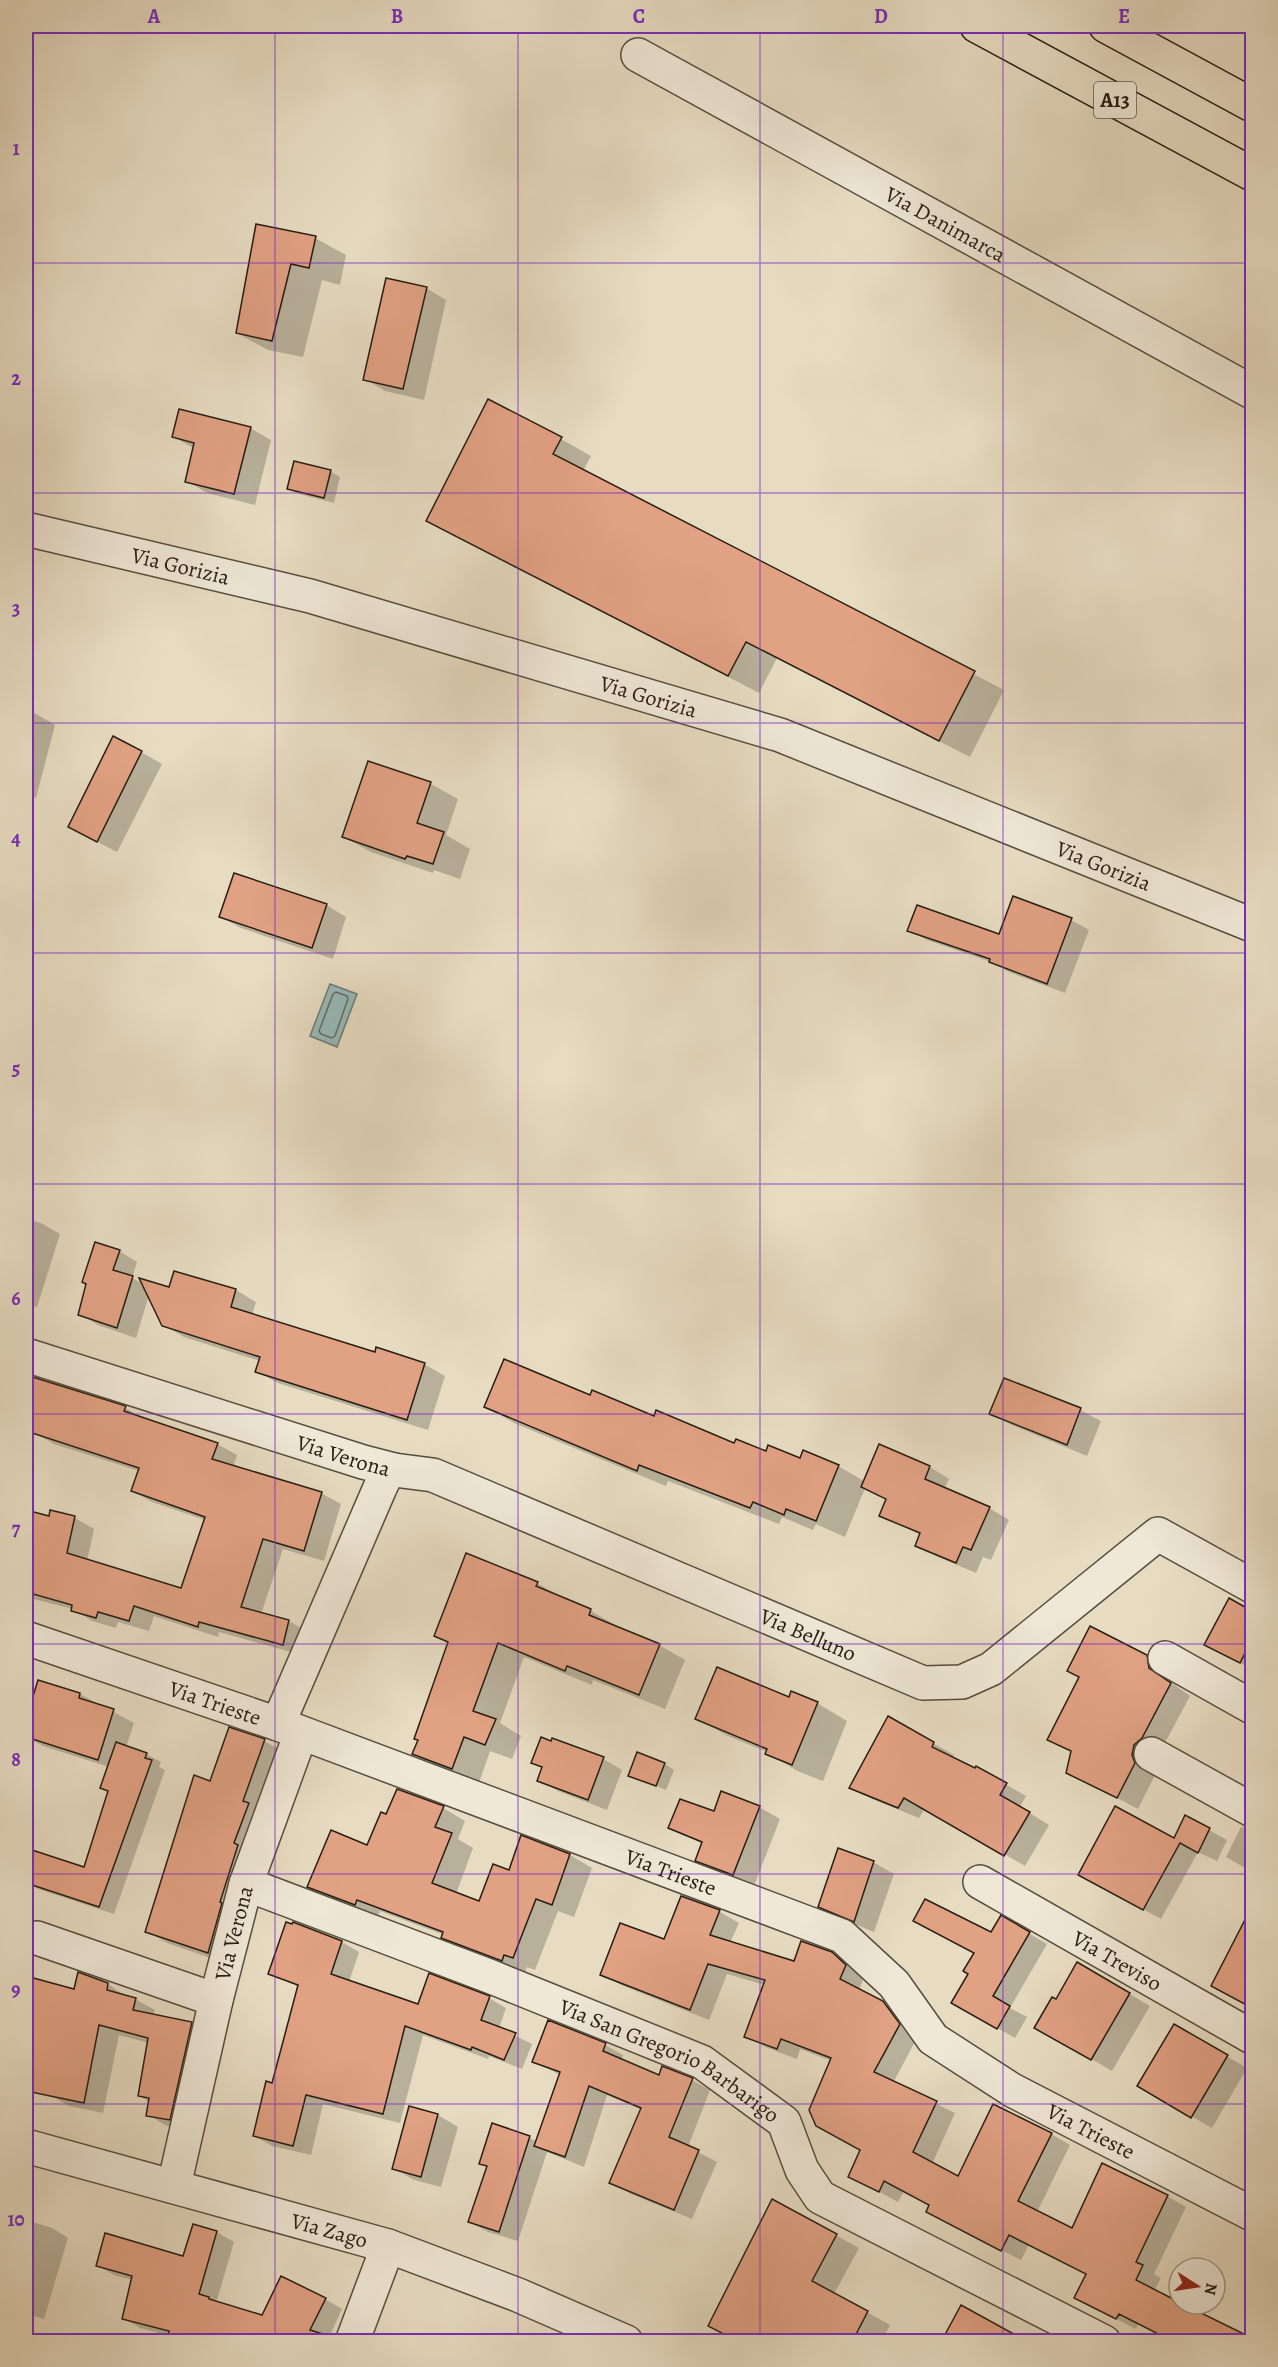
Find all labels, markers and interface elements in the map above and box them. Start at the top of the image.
text: A [147,3,161,30]
text: B [391,3,403,30]
text: C [633,3,645,30]
text: D [874,3,888,30]
text: E [1118,3,1130,30]
road number: A13 [1094,82,1136,118]
text: 1 [12,135,20,162]
street label: Via Danimarca [879,179,1012,270]
text: 2 [11,365,21,392]
street label: Via Gorizia [128,540,233,593]
text: 3 [12,595,20,622]
street label: Via Gorizia [595,668,701,726]
text: 4 [11,825,21,852]
street label: Via Gorizia [1051,833,1156,899]
text: 5 [12,1055,20,1082]
text: 6 [11,1285,21,1312]
street label: Via Verona [292,1428,394,1485]
text: 7 [12,1515,21,1542]
street label: Via Belluno [754,1601,861,1669]
street label: Via Trieste [164,1674,265,1733]
text: 8 [11,1746,21,1773]
street label: Via Trieste [620,1841,720,1903]
street label: Via Verona [207,1882,261,1985]
street label: Via Treviso [1066,1923,1167,1999]
text: 9 [11,1976,21,2003]
street label: Via San Gregorio Barbarigo [554,1992,785,2130]
street label: Via Trieste [1041,2096,1140,2167]
text: 10 [7,2206,25,2233]
street label: Via Zago [287,2206,371,2256]
north arrow [1167,2256,1227,2316]
text: N [1199,2281,1223,2297]

